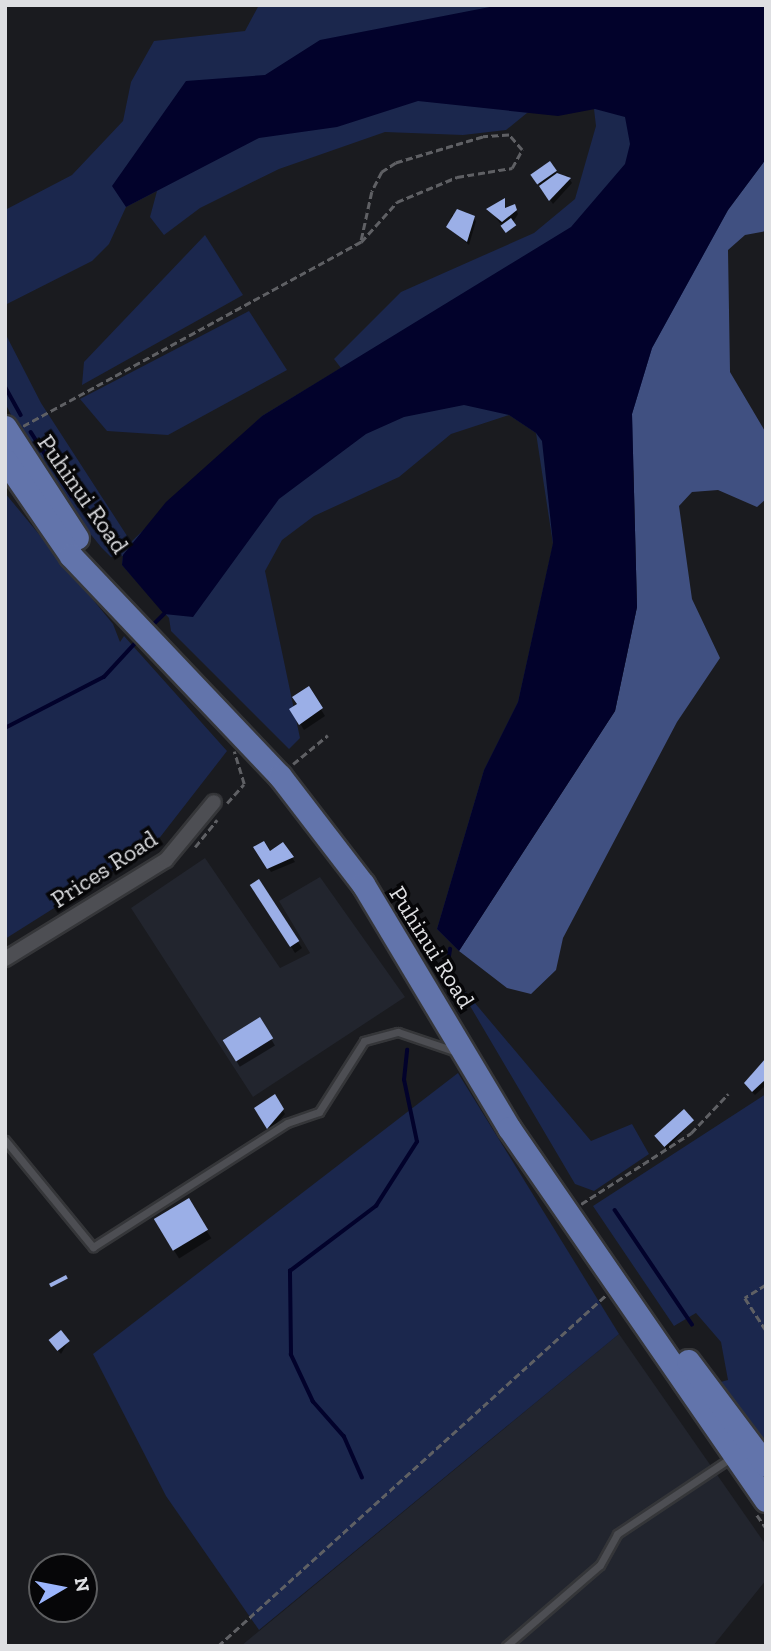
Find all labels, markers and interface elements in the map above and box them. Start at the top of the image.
street label: Puhinui Road [32,429,134,559]
street label: Prices Road [46,824,162,914]
street label: Puhinui Road [383,881,481,1013]
north arrow [28,1553,98,1623]
text: N [70,1575,95,1594]

